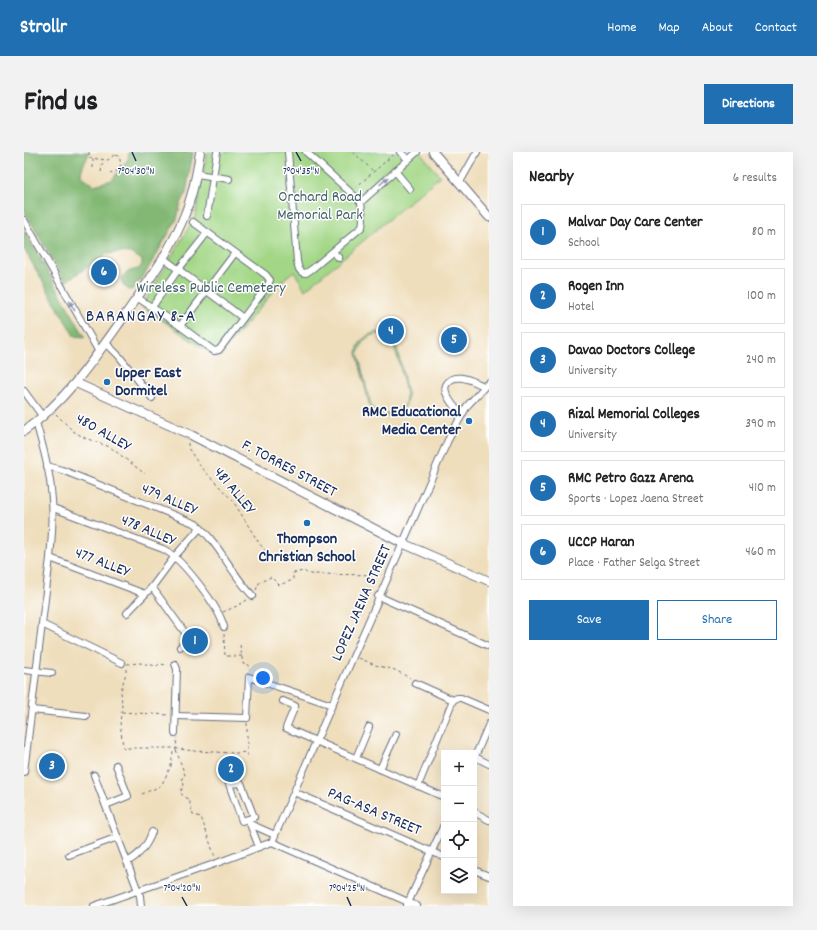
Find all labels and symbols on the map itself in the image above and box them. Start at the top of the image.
text: 7°04'30"N [118,165,155,179]
text: 7°04'35"N [283,165,319,179]
one-way arrow [379,176,390,185]
park label: Orchard Road Memorial Park [277,186,363,227]
pin: 6 [91,257,117,287]
park label: Wireless Public Cemetery [136,277,286,300]
one-way arrow [69,301,76,312]
district label: BARANGAY 8-A [86,305,196,330]
pin: 4 [378,316,404,346]
pin: 5 [441,325,467,355]
place label: Upper East Dormitel [115,362,182,403]
marker: Upper East Dormitel [102,377,112,387]
place label: RMC Educational Media Center [362,401,462,442]
street label: 480 ALLEY [71,408,136,459]
marker: RMC Educational Media Center [464,416,474,426]
street label: F. TORRES STREET [237,434,341,504]
street label: 481 ALLEY [207,462,261,520]
street label: 479 ALLEY [137,478,202,522]
street label: 478 ALLEY [117,509,180,553]
marker: Thompson Christian School [302,518,312,528]
place label: Thompson Christian School [258,528,356,569]
street label: LOPEZ JAENA STREET [326,541,398,665]
street label: 477 ALLEY [71,542,134,584]
pin: 1 [182,626,208,656]
your location [253,668,273,688]
pin: 3 [39,751,65,781]
pin: 2 [218,754,244,784]
street label: PAG-ASA STREET [324,782,425,842]
text: 7°04'20"N [164,882,201,896]
text: 7°04'25"N [329,882,365,896]

